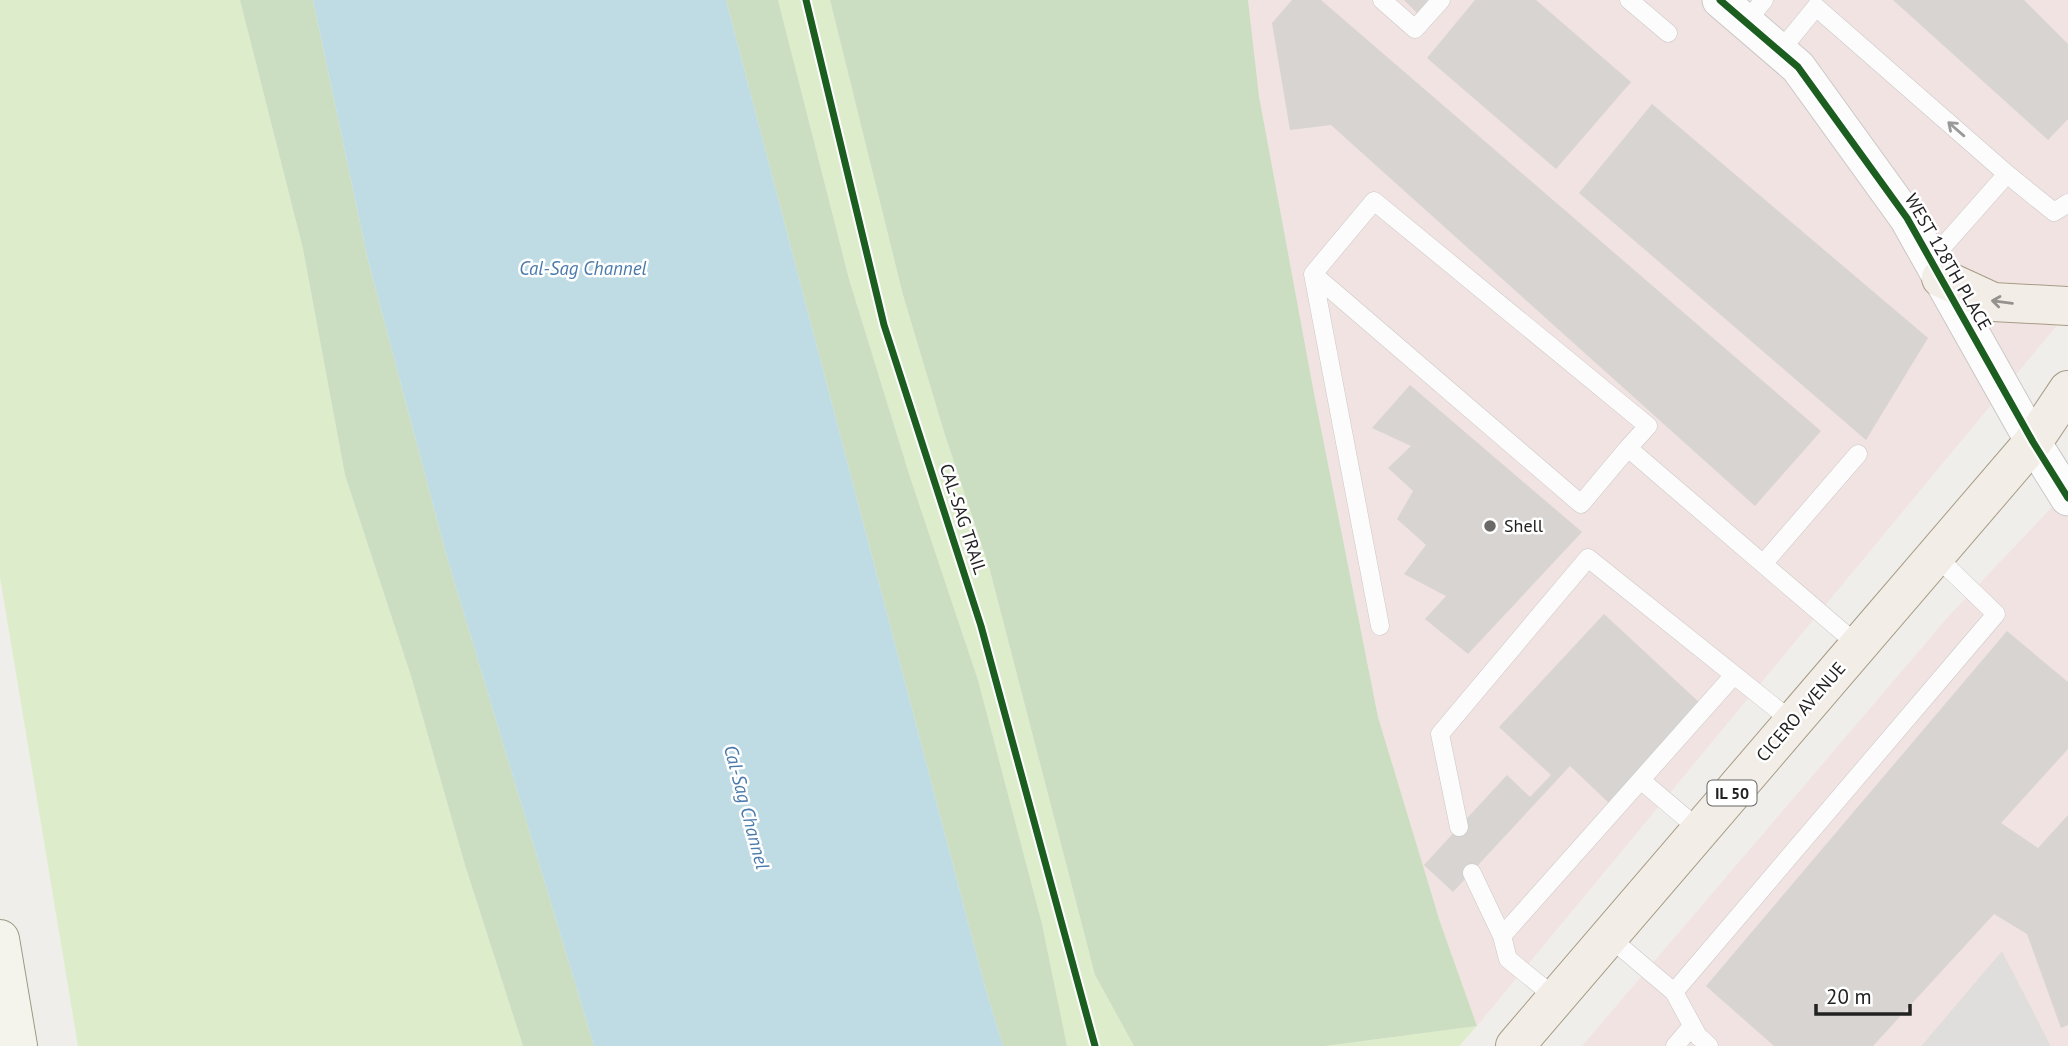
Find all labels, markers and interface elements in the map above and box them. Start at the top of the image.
one-way arrow [1947,121,1965,137]
street label: WEST 128TH PLACE [1900,189,1997,334]
water label: Cal-Sag Channel [519,256,647,280]
one-way arrow [1991,295,2014,308]
street label: CAL-SAG TRAIL [935,461,992,577]
place label: Shell [1504,514,1544,537]
marker: Shell [1482,518,1498,534]
street label: CICERO AVENUE [1751,657,1850,766]
water label: Cal-Sag Channel [719,742,775,872]
road number: IL 50 [1708,780,1756,806]
scale bar [1816,972,1910,1016]
text: 20 m [1826,983,1872,1010]

